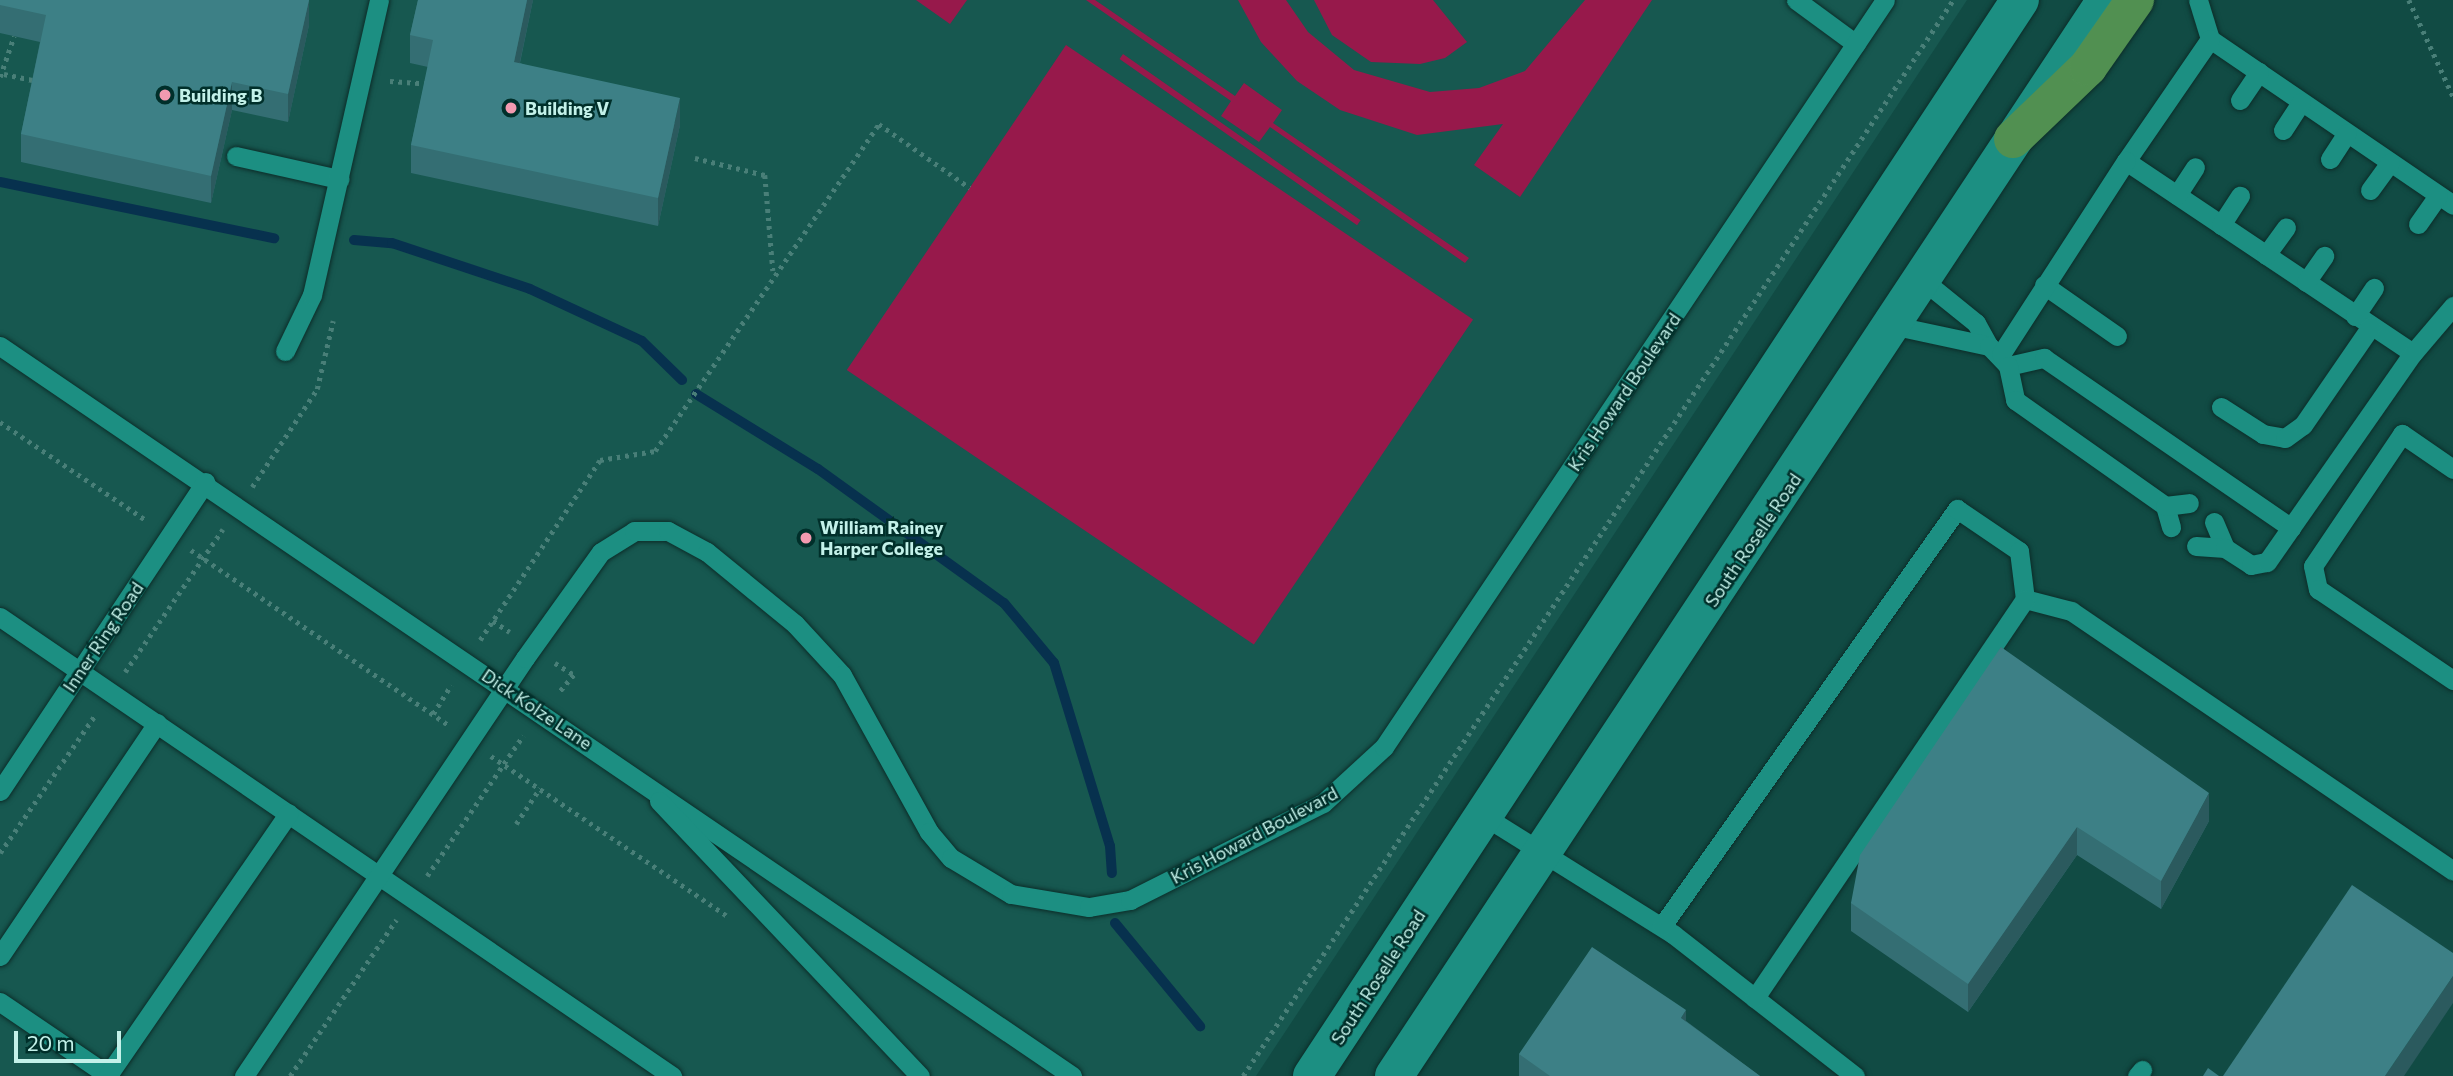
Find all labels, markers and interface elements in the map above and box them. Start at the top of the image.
place label: Building B [179,84,262,106]
marker: Building B [157,87,173,103]
place label: Building V [525,97,609,119]
marker: Building V [503,100,519,116]
street label: Kris Howard Boulevard [1563,309,1685,475]
street label: South Roselle Road [1700,469,1806,611]
place label: William Rainey Harper College [820,517,944,560]
marker: William Rainey Harper College [798,530,814,546]
street label: Inner Ring Road [58,578,148,696]
street label: Dick Kolze Lane [478,664,596,754]
street label: Kris Howard Boulevard [1167,782,1341,888]
street label: South Roselle Road [1326,906,1430,1048]
scale bar [18,1016,124,1060]
text: 20 m [27,1030,75,1055]

